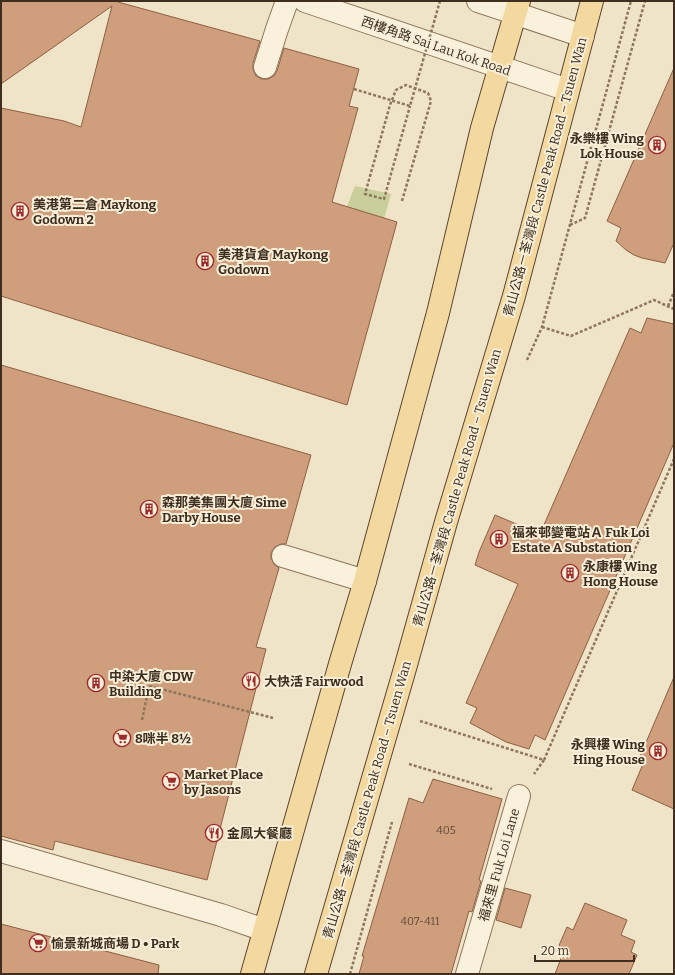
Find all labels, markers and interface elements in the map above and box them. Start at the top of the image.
street label: 西樓角路 Sai Lau Kok Road [359,13,513,79]
street label: 青山公路－荃灣段 Castle Peak Road – Tsuen Wan [500,35,590,318]
place label: 永樂樓 Wing Lok House [570,131,645,161]
building icon: 永樂樓 Wing Lok House [647,135,667,155]
place label: 美港第二倉 Maykong Godown 2 [33,197,157,227]
building icon: 美港第二倉 Maykong Godown 2 [10,201,30,221]
place label: 美港貨倉 Maykong Godown [218,247,329,277]
building icon: 美港貨倉 Maykong Godown [195,251,215,271]
street label: 青山公路－荃灣段 Castle Peak Road – Tsuen Wan [410,347,504,629]
place label: 森那美集團大廈 Sime Darby House [162,495,287,525]
building icon: 森那美集團大廈 Sime Darby House [139,499,159,519]
place label: 福來邨變電站Ａ Fuk Loi Estate A Substation [512,525,650,555]
building icon: 福來邨變電站Ａ Fuk Loi Estate A Substation [489,529,509,549]
place label: 永康樓 Wing Hong House [583,559,658,589]
building icon: 永康樓 Wing Hong House [560,563,580,583]
street label: 青山公路－荃灣段 Castle Peak Road – Tsuen Wan [320,659,414,941]
place label: 中染大廈 CDW Building [109,669,194,699]
restaurant icon: 大快活 Fairwood [241,671,261,691]
building icon: 中染大廈 CDW Building [86,673,106,693]
place label: 大快活 Fairwood [264,674,364,689]
supermarket icon: 8咪半 8½ [112,728,132,748]
place label: 8咪半 8½ [135,731,191,746]
place label: 永興樓 Wing Hing House [571,737,646,767]
building icon: 永興樓 Wing Hing House [648,741,668,761]
place label: Market Place by Jasons [184,767,263,797]
supermarket icon: Market Place by Jasons [161,771,181,791]
street label: 福來里 Fuk Loi Lane [476,807,522,923]
restaurant icon: 金鳳大餐廳 [204,823,224,843]
house number: 405 [436,824,456,837]
place label: 金鳳大餐廳 [227,826,292,841]
house number: 407-411 [401,915,440,928]
supermarket icon: 愉景新城商場 D • Park [28,933,48,953]
place label: 愉景新城商場 D • Park [51,936,180,951]
scale bar [535,937,634,963]
text: 20 m [541,944,570,958]

